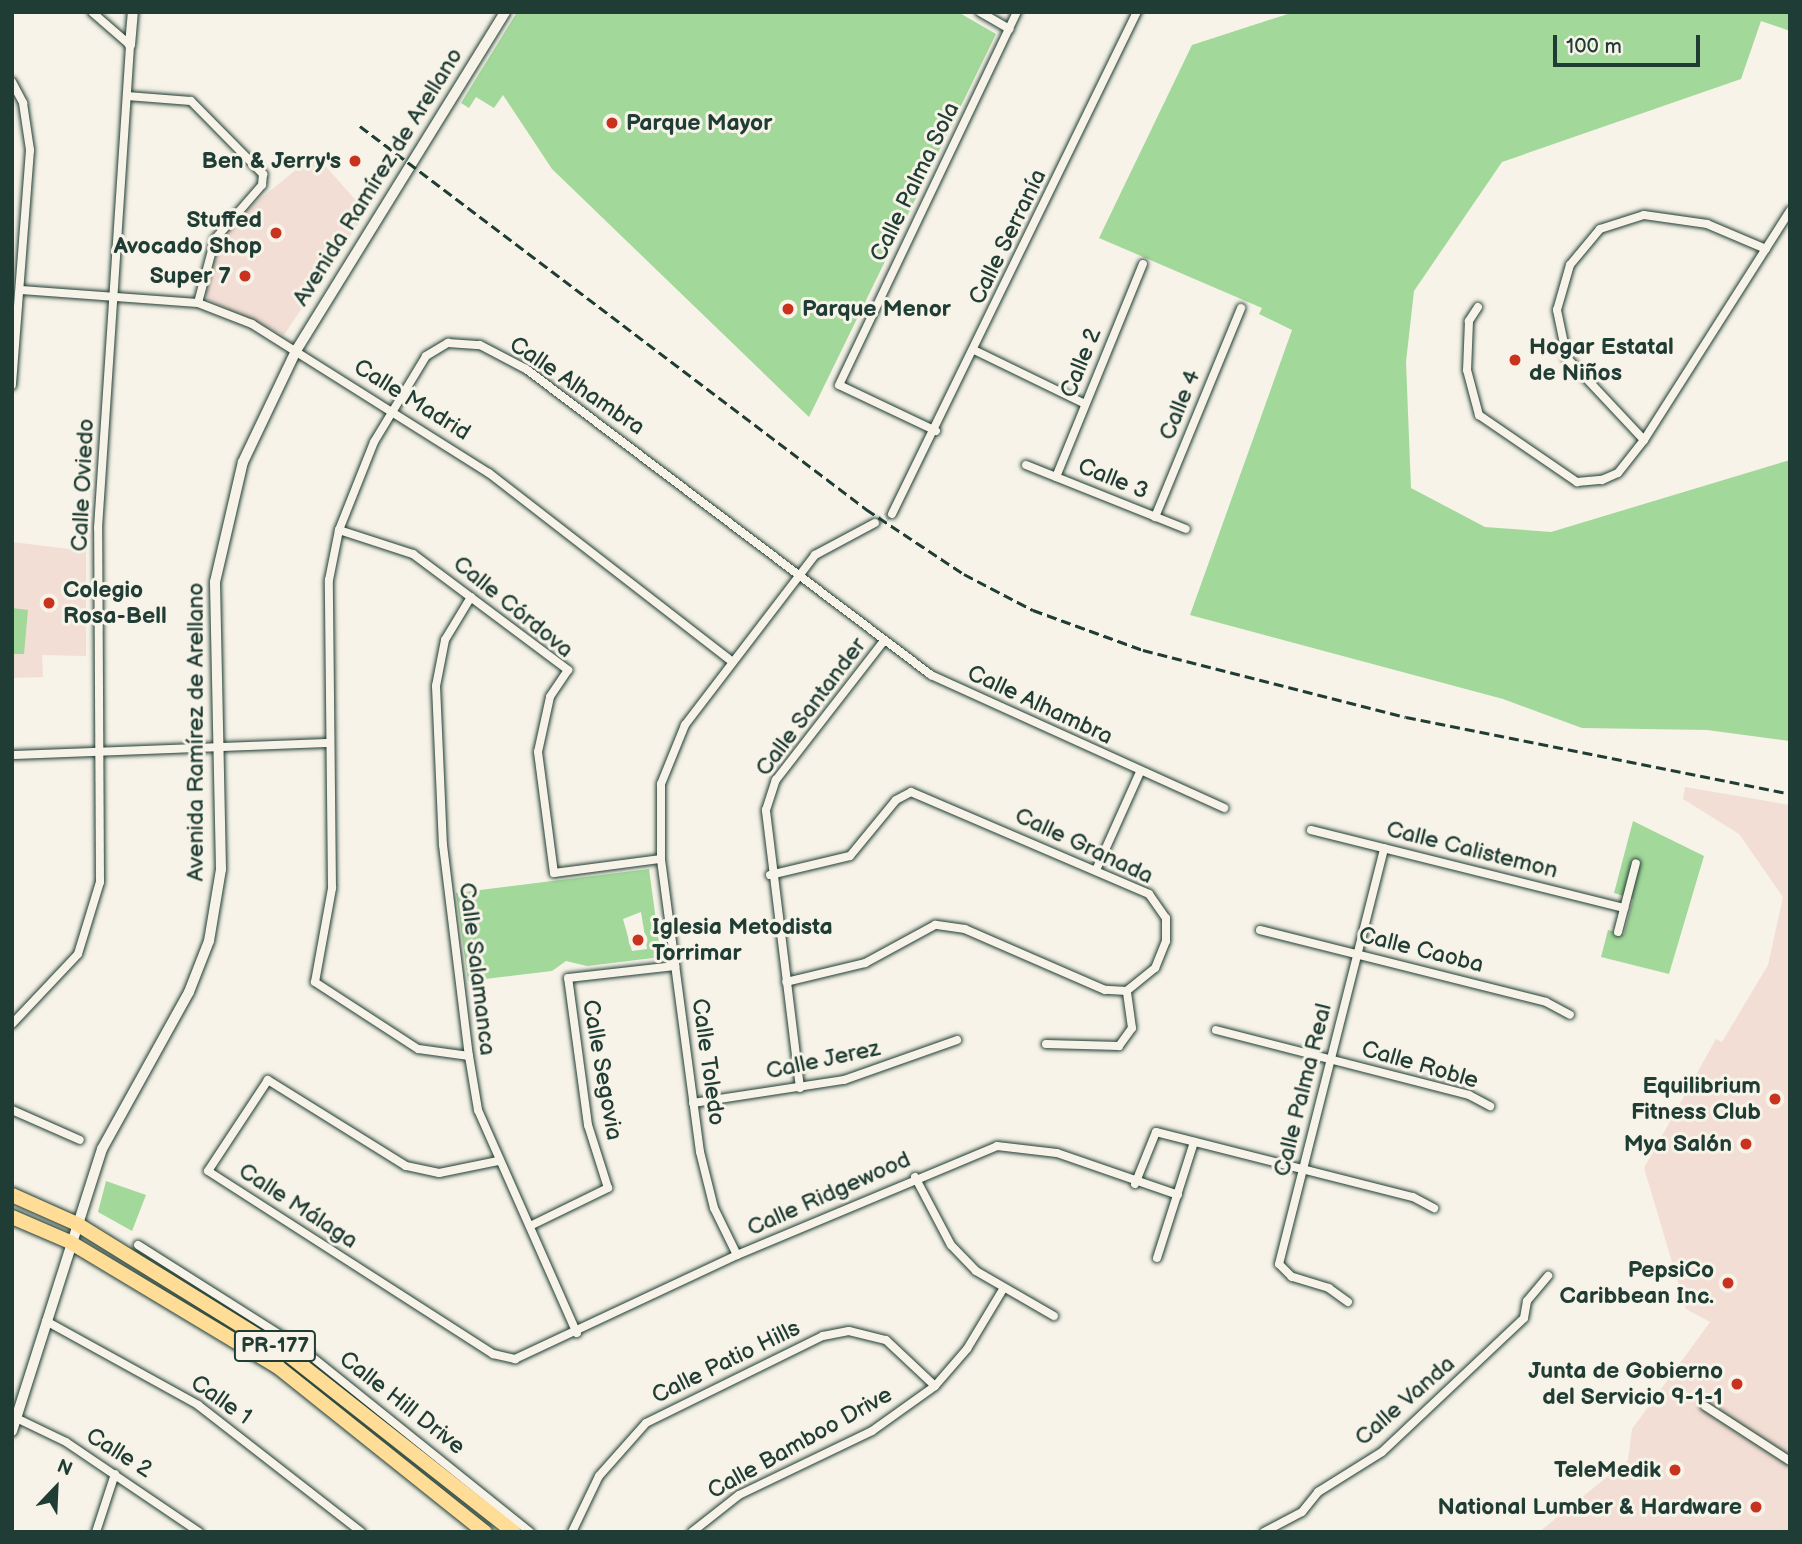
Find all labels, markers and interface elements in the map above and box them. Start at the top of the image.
scale bar [1557,21,1704,65]
text: 100 m [1566,34,1622,59]
street label: Avenida Ramírez de Arellano [287,43,469,311]
street label: Calle Palma Sola [864,98,966,266]
place label: Parque Mayor [626,109,772,137]
marker: Parque Mayor [604,115,620,131]
place label: Ben & Jerry's [201,147,341,175]
marker: Ben & Jerry's [347,153,363,169]
street label: Calle Serranía [963,165,1053,309]
place label: Stuffed Avocado Shop [114,206,262,260]
marker: Stuffed Avocado Shop [268,225,284,241]
place label: Super 7 [150,262,231,290]
marker: Super 7 [237,268,253,284]
place label: Parque Menor [802,295,951,323]
marker: Parque Menor [780,301,796,317]
street label: Calle 2 [1055,324,1107,402]
street label: Calle Alhambra [504,331,650,441]
place label: Hogar Estatal de Niños [1529,333,1674,387]
marker: Hogar Estatal de Niños [1507,352,1523,368]
street label: Calle Madrid [349,353,475,447]
street label: Calle 4 [1153,366,1207,444]
street label: Calle Oviedo [66,418,100,552]
street label: Calle 3 [1074,452,1152,506]
street label: Calle Córdova [447,550,579,664]
place label: Colegio Rosa-Bell [63,576,167,630]
street label: Avenida Ramírez de Arellano [182,583,210,881]
marker: Colegio Rosa-Bell [41,595,57,611]
street label: Calle Santander [750,632,872,782]
street label: Calle Alhambra [963,659,1117,751]
street label: Calle Granada [1010,802,1158,890]
street label: Calle Calistemon [1383,815,1561,885]
street label: Calle Salamanca [453,881,501,1057]
place label: Iglesia Metodista Torrimar [652,913,833,967]
street label: Calle Caoba [1356,921,1486,979]
marker: Iglesia Metodista Torrimar [630,932,646,948]
street label: Calle Toledo [685,996,731,1128]
street label: Calle Segovia [576,997,628,1143]
street label: Calle Palma Real [1268,1001,1338,1179]
street label: Calle Jerez [763,1034,883,1086]
street label: Calle Roble [1358,1035,1482,1095]
place label: Equilibrium Fitness Club [1631,1072,1761,1126]
marker: Equilibrium Fitness Club [1767,1091,1783,1107]
place label: Mya Salón [1624,1130,1732,1158]
marker: Mya Salón [1738,1136,1754,1152]
street label: Calle Ridgewood [743,1146,915,1242]
street label: Calle Málaga [233,1157,363,1255]
place label: PepsiCo Caribbean Inc. [1559,1256,1714,1310]
marker: PepsiCo Caribbean Inc. [1720,1275,1736,1291]
street label: Calle Patio Hills [647,1314,805,1410]
road number: PR-177 [233,1328,317,1364]
street label: Calle Hill Drive [334,1345,470,1461]
street label: Calle Vanda [1349,1350,1461,1452]
place label: Junta de Gobierno del Servicio 9-1-1 [1528,1357,1723,1411]
street label: Calle 1 [185,1369,257,1431]
marker: Junta de Gobierno del Servicio 9-1-1 [1729,1376,1745,1392]
street label: Calle Bamboo Drive [703,1381,897,1505]
street label: Calle 2 [81,1422,157,1484]
north arrow [21,1453,91,1523]
text: N [53,1455,75,1482]
place label: TeleMedik [1554,1456,1661,1484]
marker: TeleMedik [1667,1462,1683,1478]
place label: National Lumber & Hardware [1438,1493,1742,1521]
marker: National Lumber & Hardware [1748,1499,1764,1515]

